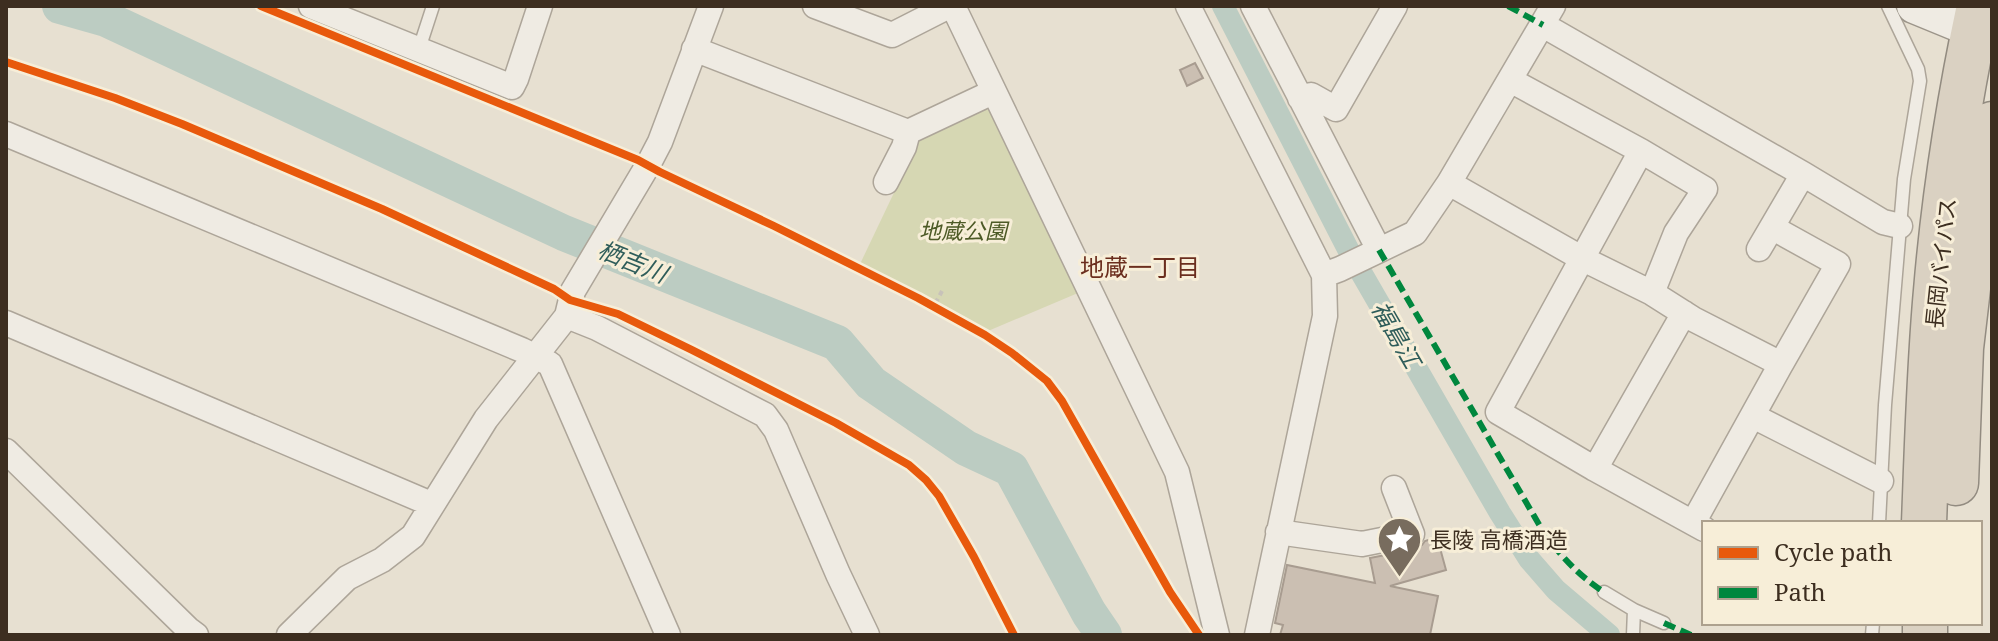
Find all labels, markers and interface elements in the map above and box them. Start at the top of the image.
street label: 長岡バイパス [1918,196,1962,330]
park label: 地蔵公園 [919,215,1010,245]
water label: 栖吉川 [593,232,675,291]
district label: 地蔵一丁目 [1080,250,1200,283]
water label: 福島江 [1365,295,1431,376]
place icon: 長陵 高橋酒造 [1375,515,1423,578]
legend [1702,521,1982,625]
place label: 長陵 高橋酒造 [1430,524,1568,554]
text: Cycle path [1774,535,1893,568]
text: Path [1774,575,1826,608]

